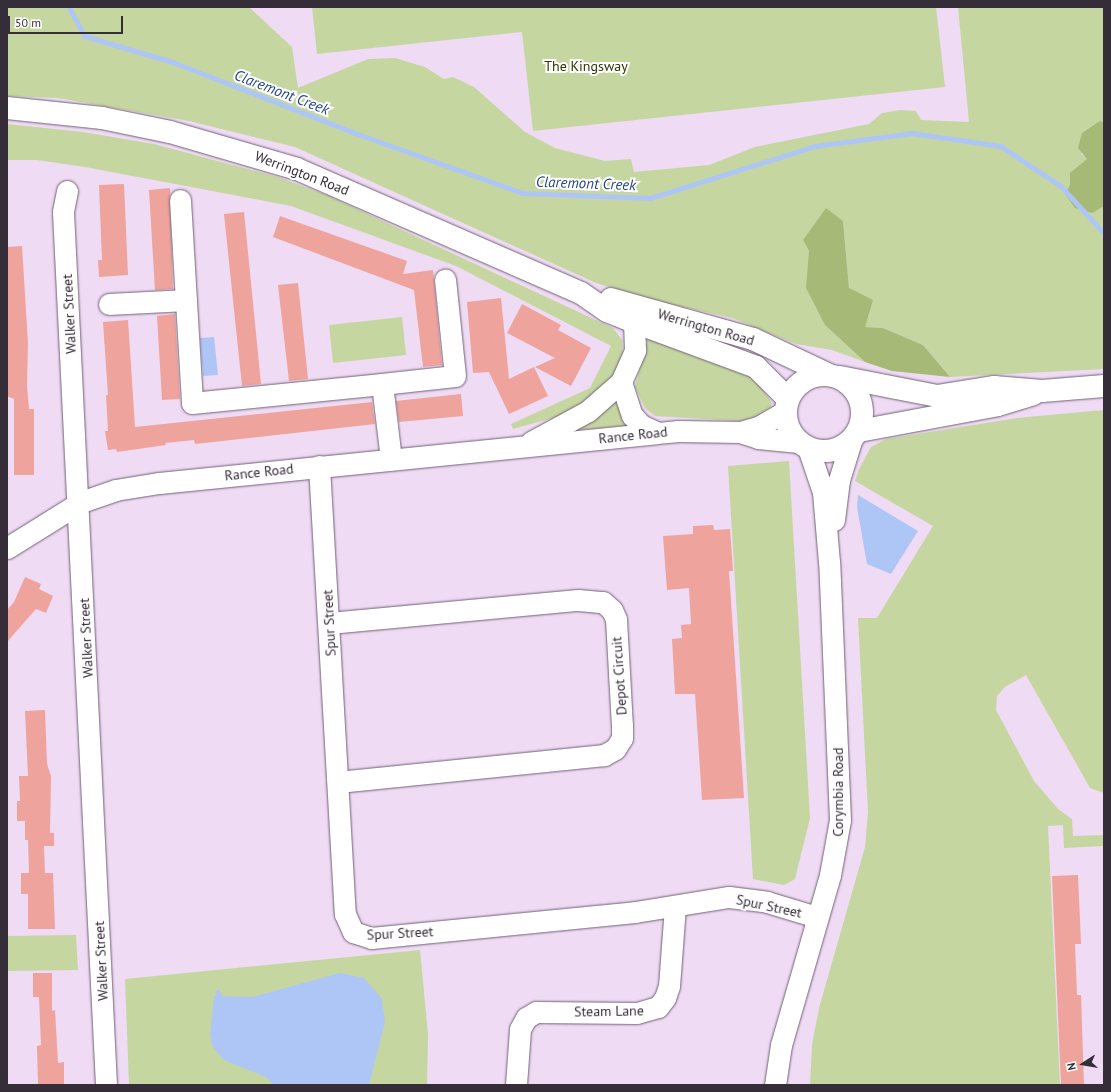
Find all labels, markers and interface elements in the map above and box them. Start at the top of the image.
scale bar [10,8,125,34]
text: 50 m [15,15,41,30]
park label: The Kingsway [544,58,628,74]
water label: Claremont Creek [232,66,332,118]
street label: Werrington Road [252,147,352,199]
water label: Claremont Creek [536,172,636,194]
street label: Walker Street [59,274,79,354]
street label: Werrington Road [656,305,756,349]
street label: Rance Road [598,423,668,447]
street label: Rance Road [224,460,294,484]
street label: Spur Street [319,589,339,657]
street label: Walker Street [76,598,96,678]
street label: Depot Circuit [608,636,630,716]
street label: Corymbia Road [830,747,846,837]
street label: Spur Street [735,891,803,921]
street label: Walker Street [91,921,111,1001]
street label: Spur Street [366,923,434,943]
street label: Steam Lane [574,1002,644,1020]
north arrow [1063,1044,1103,1084]
text: N [1064,1062,1079,1071]

